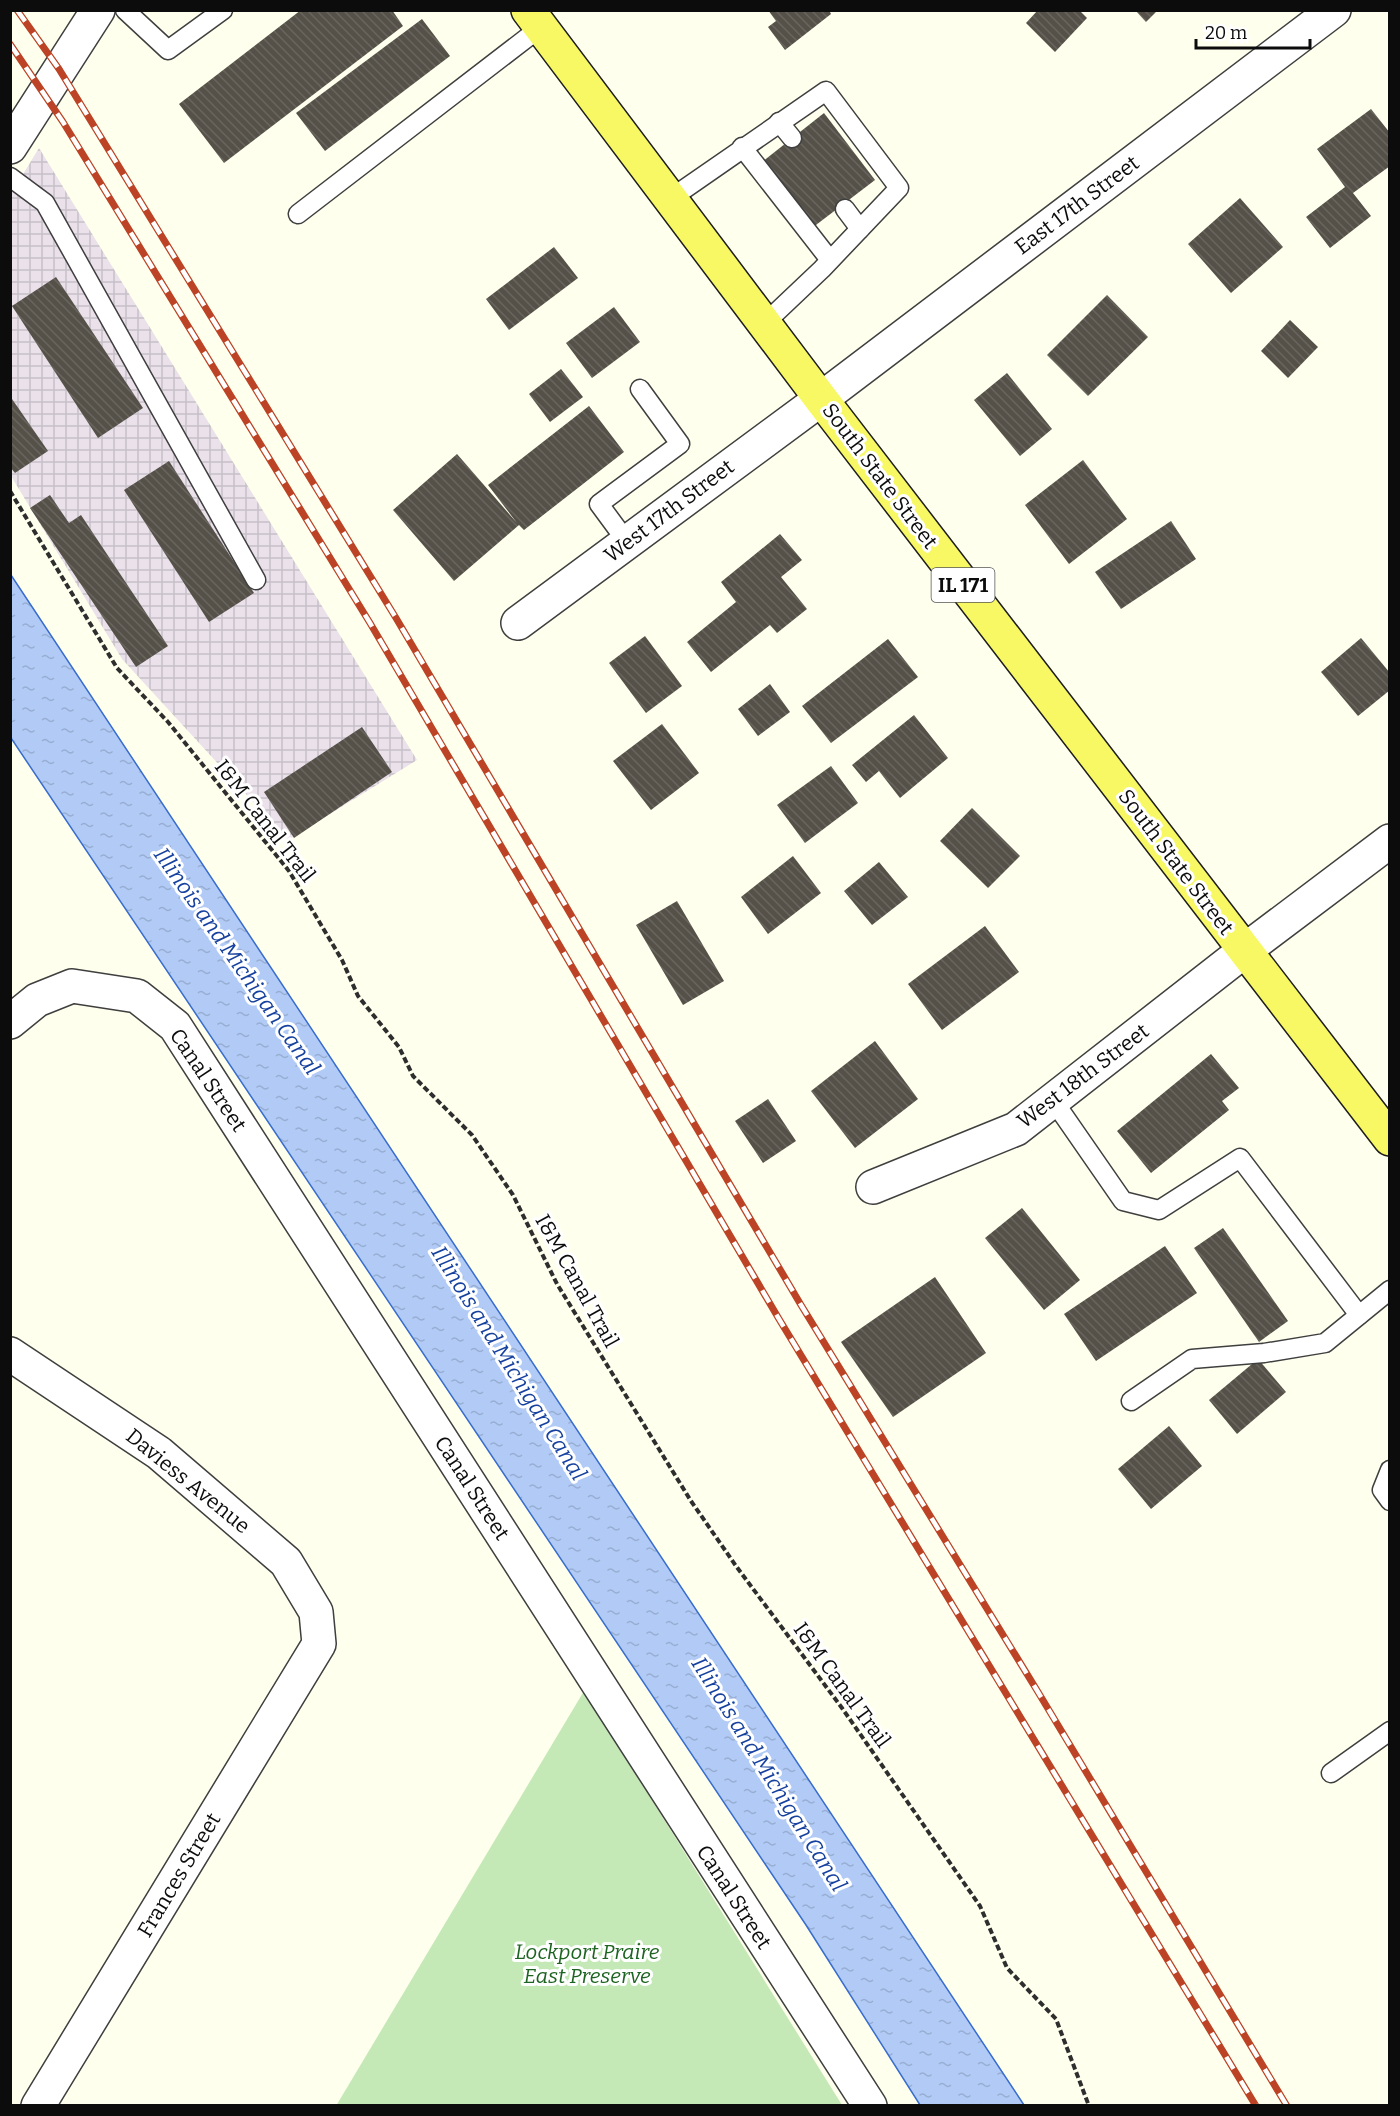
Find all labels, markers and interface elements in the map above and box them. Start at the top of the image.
scale bar [1196,12,1310,50]
text: 20 m [1205,22,1247,44]
street label: East 17th Street [1010,150,1145,260]
street label: South State Street [817,398,943,554]
street label: West 17th Street [599,453,739,568]
road number: IL 171 [932,568,994,602]
street label: I&M Canal Trail [209,754,321,888]
street label: South State Street [1113,784,1239,940]
water label: Illinois and Michigan Canal [148,842,326,1080]
street label: West 18th Street [1012,1018,1154,1134]
street label: Canal Street [164,1023,252,1137]
street label: I&M Canal Trail [530,1210,624,1352]
water label: Illinois and Michigan Canal [426,1241,592,1485]
street label: Daviess Avenue [121,1423,255,1539]
street label: Canal Street [429,1431,516,1545]
street label: I&M Canal Trail [788,1617,896,1753]
water label: Illinois and Michigan Canal [686,1652,852,1896]
street label: Frances Street [132,1808,226,1942]
street label: Canal Street [691,1840,778,1954]
park label: Lockport Praire East Preserve [515,1939,660,1989]

